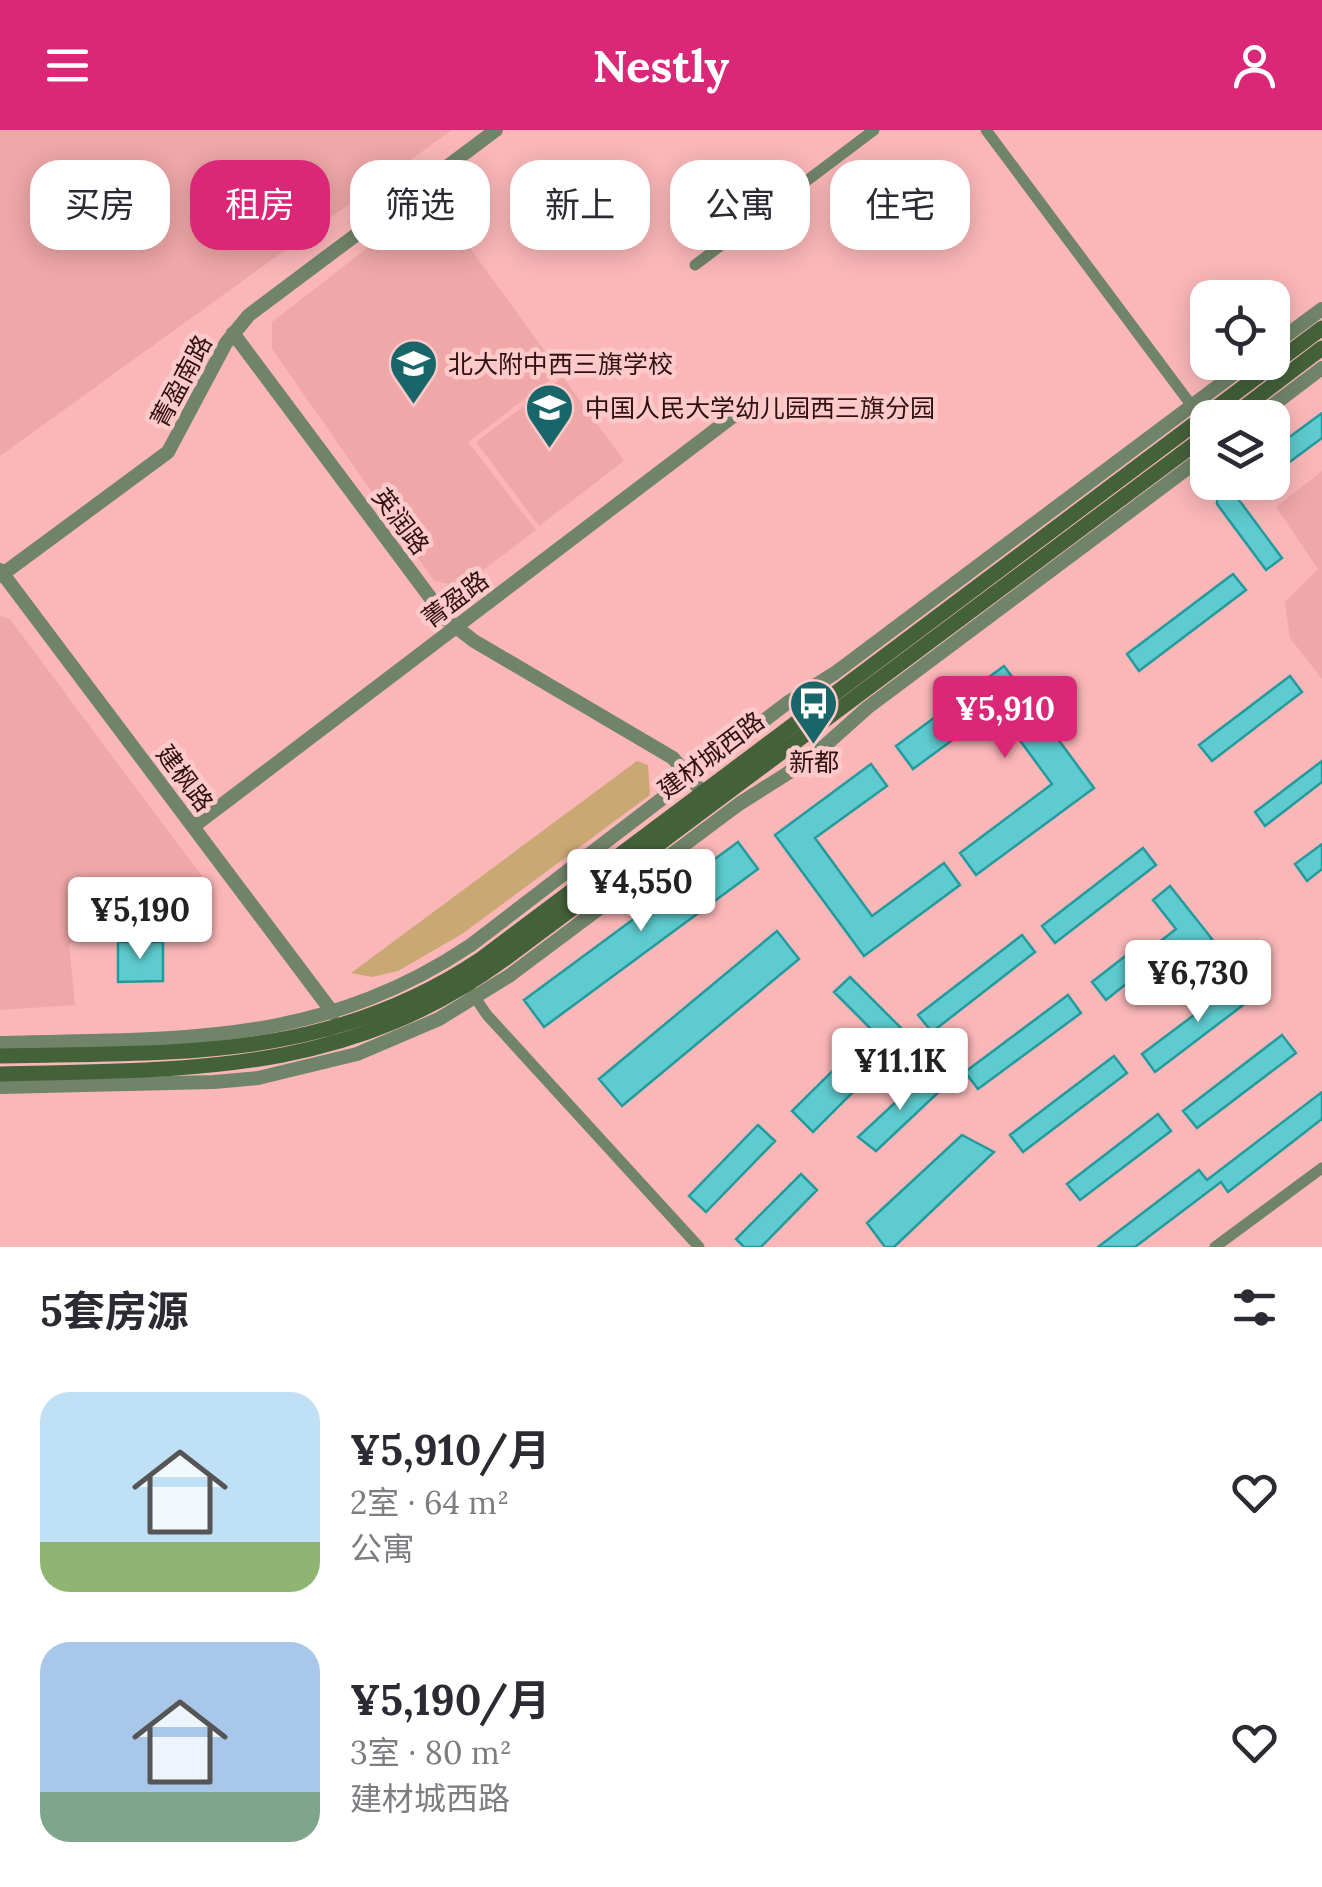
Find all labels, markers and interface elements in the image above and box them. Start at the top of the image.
text: Nestly [593,37,729,94]
icon: menu [40,38,95,93]
icon: person [1227,38,1282,93]
chip: 买房 [30,160,170,250]
chip: 租房 [190,160,330,250]
chip: 筛选 [350,160,490,250]
chip: 新上 [510,160,650,250]
chip: 公寓 [670,160,810,250]
chip: 住宅 [830,160,970,250]
map controls [1190,280,1290,500]
button: locate [1190,280,1290,380]
street label: 菁盈南路 [143,329,219,433]
school or university icon: 北大附中西三旗学校 [387,338,439,406]
place label: 北大附中西三旗学校 [448,348,673,380]
school or university icon: 中国人民大学幼儿园西三旗分园 [524,382,576,450]
place label: 中国人民大学幼儿园西三旗分园 [585,392,935,424]
button: layers [1190,400,1290,500]
street label: 英润路 [366,481,436,561]
street label: 菁盈路 [415,564,495,634]
pin: ¥5,910 [924,676,1086,761]
bus stop icon: 新都 [788,678,840,746]
text: ¥5,910 [955,688,1055,729]
street label: 建材城西路 [651,705,771,805]
street label: 建枫路 [150,738,220,818]
place label: 新都 [789,746,839,778]
pin: ¥4,550 [560,849,722,934]
text: ¥4,550 [589,861,693,902]
pin: ¥5,190 [59,877,221,962]
text: ¥5,190 [90,889,190,930]
pin: ¥6,730 [1117,940,1279,1025]
text: ¥6,730 [1147,952,1249,993]
pin: ¥11.1K [819,1028,981,1113]
text: ¥11.1K [854,1040,946,1081]
icon: filters [1227,1280,1282,1335]
text: 5套房源 [40,1284,189,1338]
text: ¥5,910/月 [350,1423,550,1477]
icon: home [120,1432,240,1552]
icon: heart [1227,1465,1282,1520]
text: 2室 · 64 m² [350,1482,509,1523]
text: 公寓 [350,1528,414,1569]
text: ¥5,190/月 [350,1673,550,1727]
icon: home [120,1682,240,1802]
icon: heart [1227,1715,1282,1770]
text: 3室 · 80 m² [350,1732,512,1773]
text: 建材城西路 [350,1778,510,1819]

